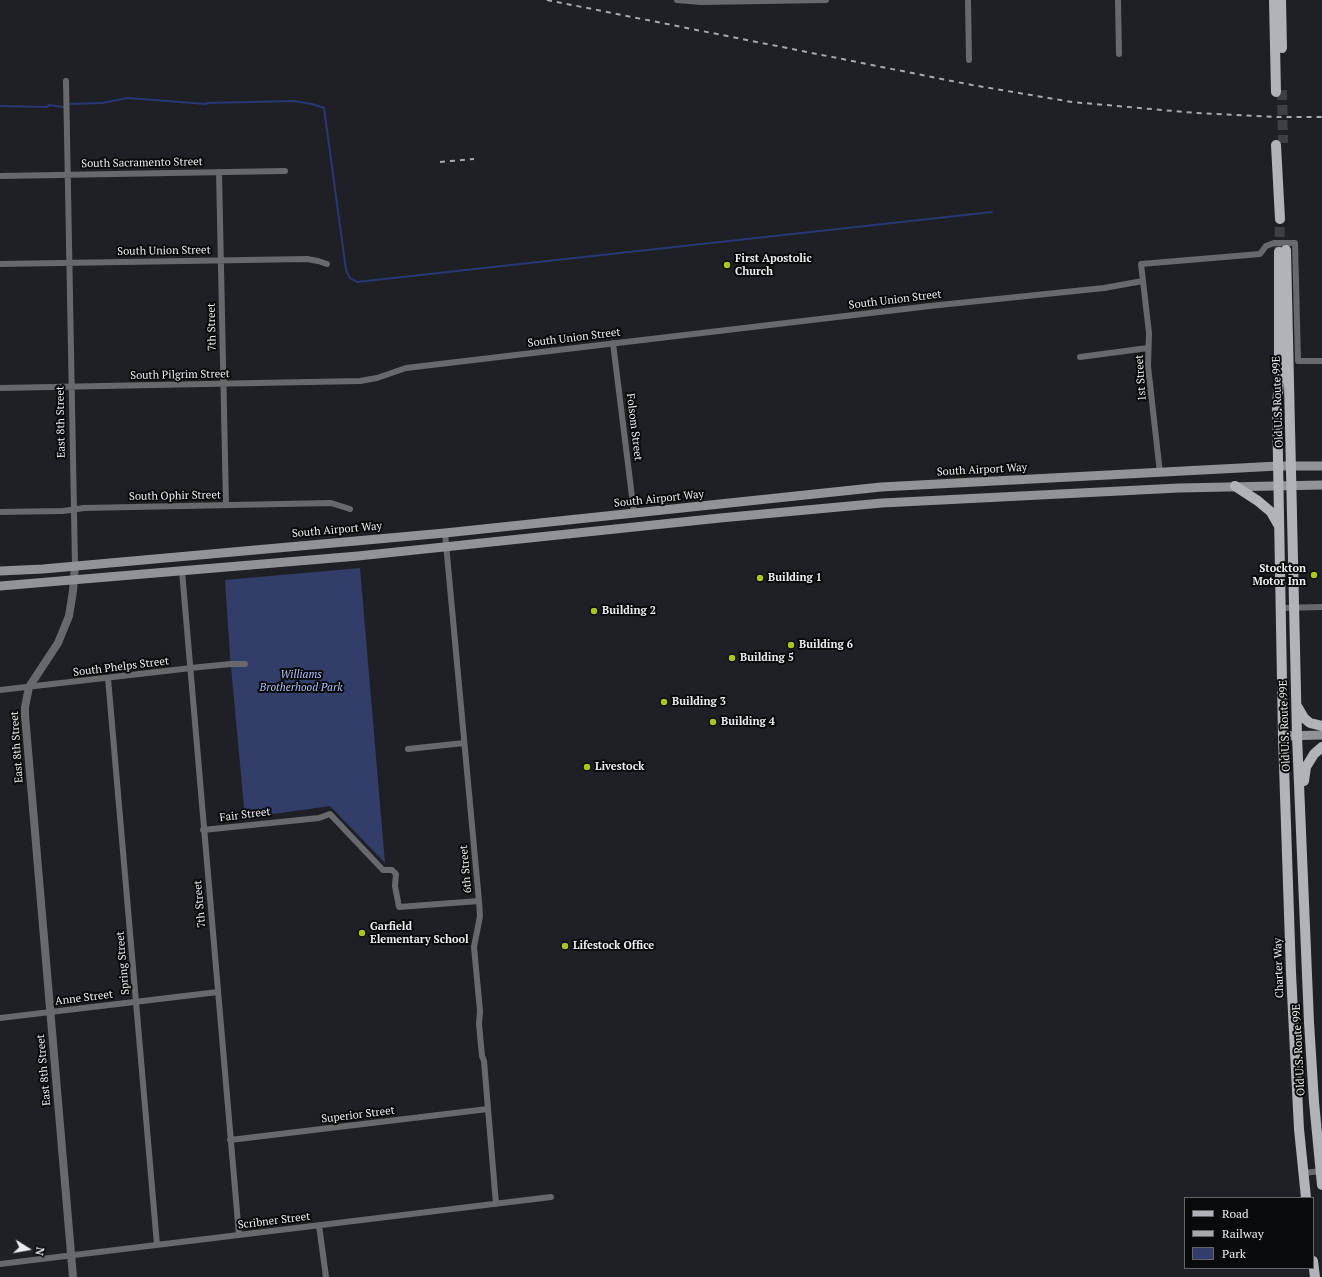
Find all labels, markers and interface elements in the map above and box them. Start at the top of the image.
street label: South Sacramento Street [81,155,203,171]
street label: South Union Street [117,244,211,258]
place label: First Apostolic Church [735,252,812,278]
marker: First Apostolic Church [722,260,732,270]
street label: South Union Street [848,288,942,312]
street label: 7th Street [205,303,219,351]
street label: South Union Street [527,326,621,350]
street label: 1st Street [1133,354,1149,402]
street label: Old U.S. Route 99E [1270,356,1286,448]
street label: South Pilgrim Street [130,368,230,382]
street label: East 8th Street [54,386,68,458]
street label: Folsom Street [623,393,645,461]
street label: South Airport Way [936,461,1028,479]
street label: South Airport Way [613,488,705,510]
street label: South Ophir Street [129,489,221,503]
street label: South Airport Way [291,519,383,541]
place label: Stockton Motor Inn [1252,562,1306,588]
marker: Stockton Motor Inn [1309,570,1319,580]
place label: Building 1 [768,571,822,585]
marker: Building 1 [755,573,765,583]
place label: Building 2 [602,604,656,618]
marker: Building 2 [589,606,599,616]
place label: Building 6 [799,638,853,652]
marker: Building 6 [786,640,796,650]
place label: Building 5 [740,651,794,665]
marker: Building 5 [727,653,737,663]
street label: South Phelps Street [72,655,170,679]
park label: Williams Brotherhood Park [260,668,342,694]
street label: Old U.S. Route 99E [1277,680,1293,772]
place label: Building 3 [672,695,726,709]
marker: Building 3 [659,697,669,707]
street label: East 8th Street [8,711,26,783]
place label: Building 4 [721,715,775,729]
marker: Building 4 [708,717,718,727]
place label: Livestock [595,760,644,774]
marker: Livestock [582,762,592,772]
street label: Fair Street [219,805,271,825]
street label: 6th Street [457,844,475,894]
street label: 7th Street [191,880,209,928]
place label: Garfield Elementary School [370,920,469,946]
marker: Garfield Elementary School [357,928,367,938]
street label: Spring Street [114,931,132,995]
street label: Charter Way [1271,938,1287,998]
place label: Lifestock Office [573,939,654,953]
marker: Lifestock Office [560,941,570,951]
street label: Anne Street [54,988,114,1008]
street label: Old U.S. Route 99E [1290,1004,1308,1096]
street label: East 8th Street [34,1034,54,1106]
street label: Superior Street [321,1104,395,1126]
legend [1184,1197,1314,1269]
text: Road [1222,1206,1249,1221]
street label: Scribner Street [237,1210,311,1232]
text: Railway [1222,1226,1264,1241]
north arrow [8,1229,48,1269]
text: N [32,1246,47,1257]
text: Park [1222,1246,1246,1261]

